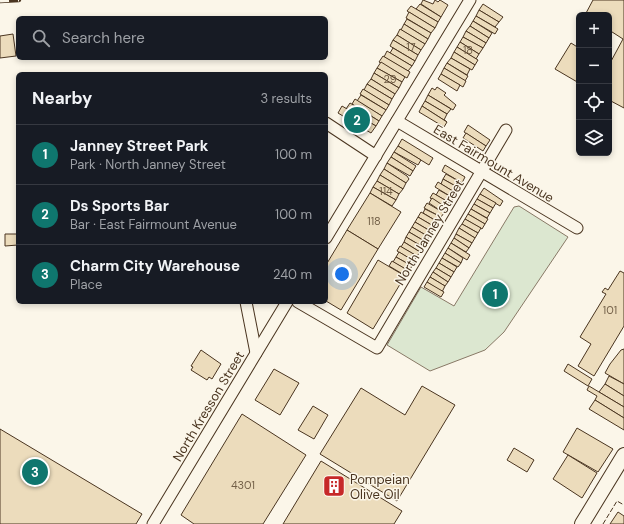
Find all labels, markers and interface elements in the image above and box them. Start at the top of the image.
map controls [576,12,612,156]
button: + [576,12,612,48]
search box [16,16,328,60]
icon: search [30,27,52,49]
text: Search here [62,28,145,48]
house number: 17 [406,40,416,54]
house number: 18 [463,43,473,57]
button: − [576,48,612,84]
house number: 29 [383,72,397,86]
button: locate [576,84,612,120]
text: Nearby [32,87,92,109]
text: 3 results [260,90,312,107]
pin: 2 [344,105,370,135]
button: layers [576,120,612,156]
street label: East Fairmount Avenue [430,121,557,206]
text: Janney Street Park [70,136,209,156]
text: 1 [43,146,47,163]
text: 100 m [275,146,312,163]
text: Park · North Janney Street [70,156,226,173]
street label: North Janney Street [391,176,468,288]
house number: 114 [379,184,393,198]
text: Ds Sports Bar [70,196,169,216]
text: 2 [41,206,49,223]
text: 100 m [275,206,312,223]
house number: 118 [367,214,381,228]
text: Bar · East Fairmount Avenue [70,216,237,233]
text: Charm City Warehouse [70,256,240,276]
your location [332,264,352,284]
text: 3 [41,266,49,283]
text: 240 m [273,266,312,283]
text: Place [70,276,102,293]
pin: 1 [482,279,508,309]
house number: 101 [603,303,617,317]
street label: North Kresson Street [169,348,248,464]
pin: 3 [22,457,48,487]
place label: Pompeian Olive Oil [350,471,410,503]
building icon: Pompeian Olive Oil [321,473,347,499]
house number: 4301 [231,478,255,492]

